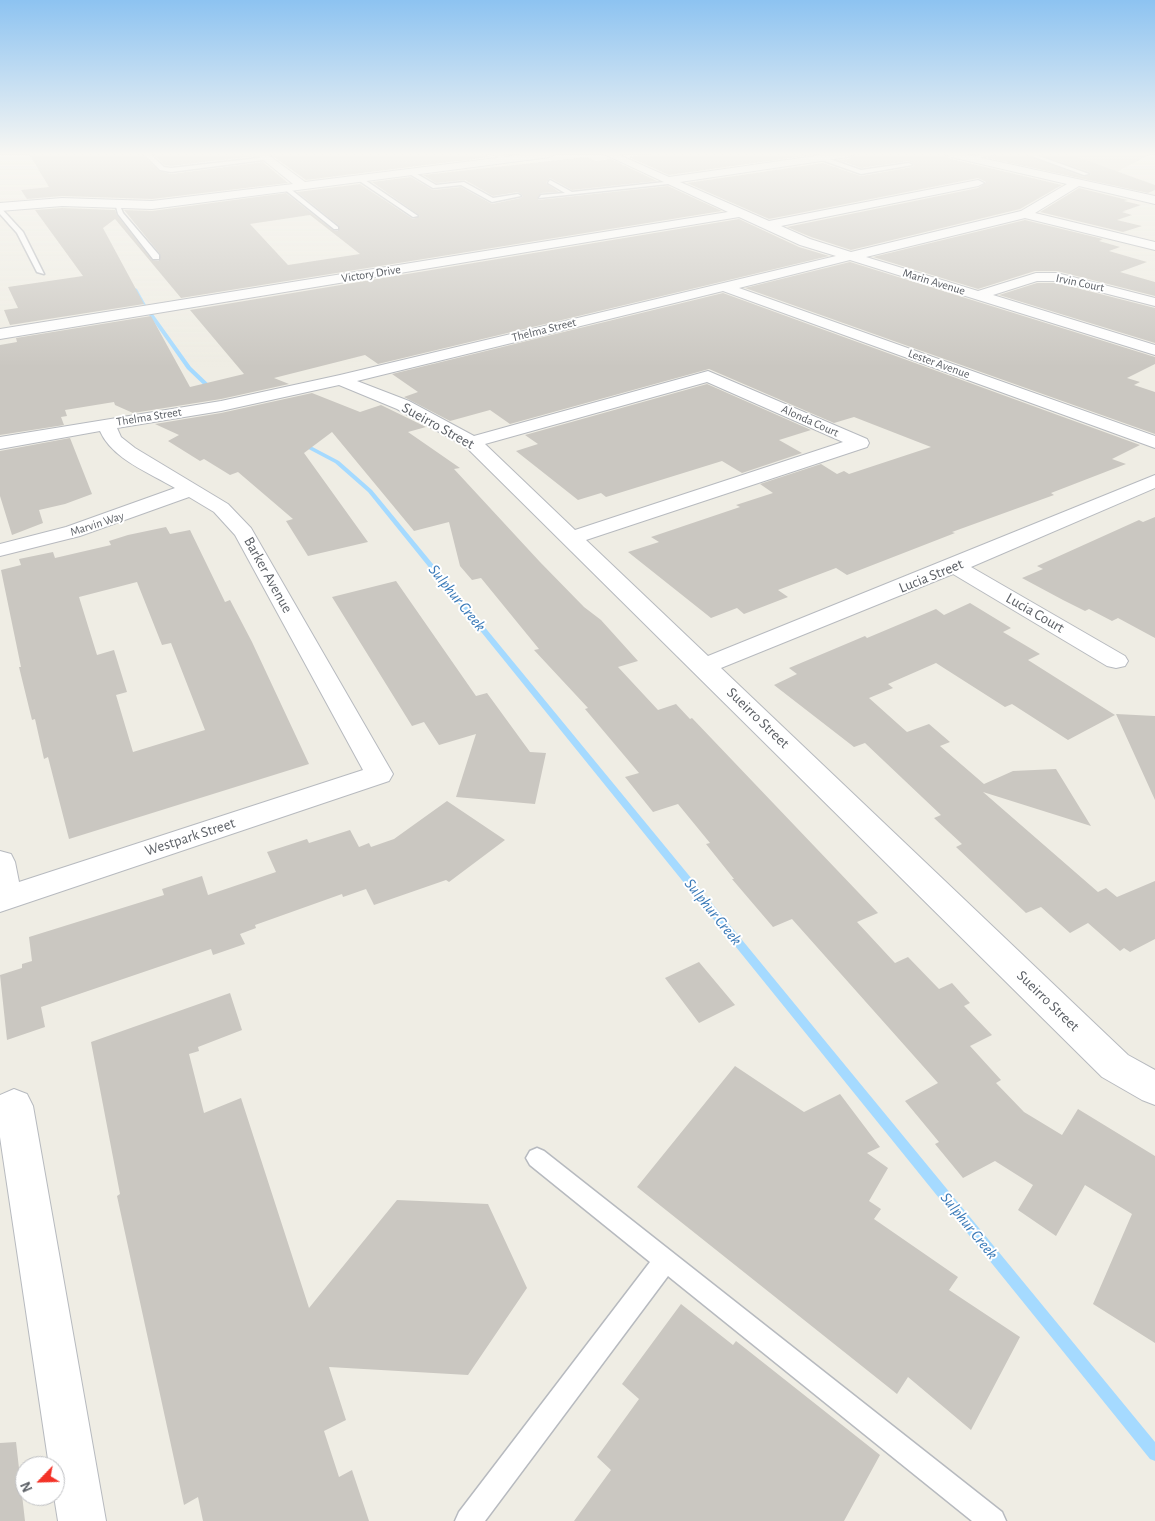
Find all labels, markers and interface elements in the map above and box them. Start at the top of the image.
street label: Victory Drive [340,262,402,286]
street label: Marin Avenue [901,266,967,298]
street label: Irvin Court [1055,271,1105,295]
street label: Thelma Street [510,315,578,345]
street label: Lester Avenue [906,346,972,382]
street label: Sueirro Street [399,399,477,453]
street label: Alonda Court [779,402,841,440]
street label: Thelma Street [115,405,183,429]
street label: Marvin Way [68,509,126,539]
street label: Barker Avenue [240,534,296,616]
street label: Lucia Street [896,555,966,597]
water label: Sulphur Creek [424,561,490,635]
street label: Lucia Court [1002,589,1068,637]
street label: Sueirro Street [723,684,793,752]
street label: Westpark Street [143,814,237,860]
water label: Sulphur Creek [680,875,746,949]
street label: Sueirro Street [1013,967,1083,1035]
water label: Sulphur Creek [936,1189,1002,1263]
north arrow [15,1456,65,1506]
text: N [19,1479,36,1494]

